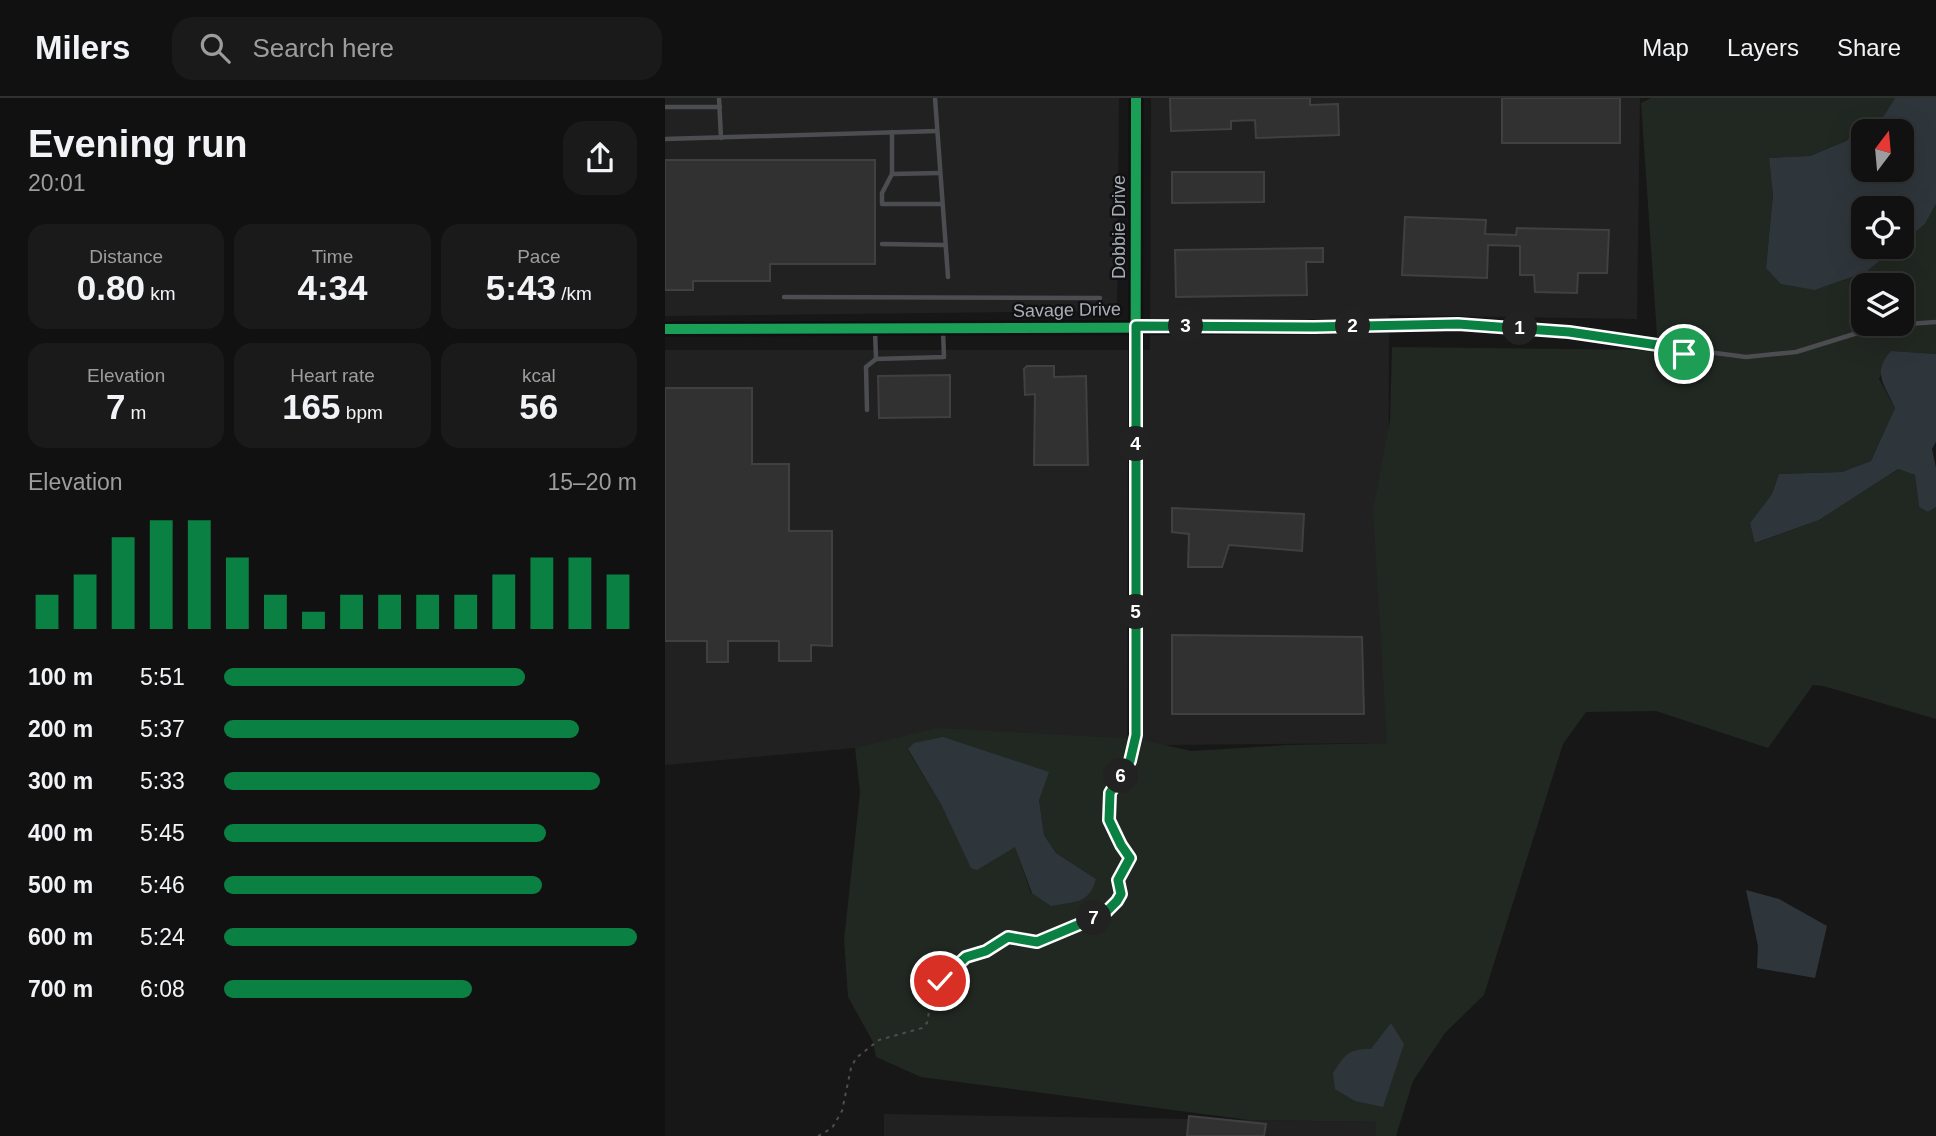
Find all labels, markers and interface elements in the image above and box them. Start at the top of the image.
search box [172,17,662,80]
text: Milers [35,29,130,66]
icon: search [196,29,234,67]
text: Search here [252,33,394,63]
text: Map [1642,34,1689,61]
text: Layers [1727,34,1799,61]
text: Share [1837,34,1901,61]
north arrow [1851,119,1915,182]
map controls [1851,119,1914,336]
button: share [563,121,637,195]
text: Evening run [28,123,248,165]
text: 20:01 [28,170,86,196]
street label: Dobbie Drive [1109,175,1129,279]
button: locate [1851,196,1914,259]
text: Distance [89,246,163,267]
text: Time [312,246,353,267]
text: Pace [517,246,560,267]
text: 0.80 [77,268,145,307]
text: 4:34 [297,268,368,307]
text: 5:43 [486,268,556,307]
button: layers [1851,273,1914,336]
text: km [145,283,176,304]
text: /km [556,283,592,304]
street label: Savage Drive [1013,299,1121,321]
pin: 3 [1169,308,1203,344]
pin: 2 [1335,308,1371,344]
pin: 1 [1503,310,1537,345]
text: 3 [1180,315,1191,336]
text: 2 [1347,315,1358,336]
text: 1 [1514,317,1525,338]
pin [1654,324,1714,384]
icon: arrive [1665,335,1703,373]
text: Elevation [87,365,165,386]
text: Heart rate [290,365,375,386]
text: kcal [522,365,556,386]
text: 7 [106,387,125,426]
text: 165 [282,387,341,426]
text: 56 [519,387,558,426]
text: m [125,402,146,423]
text: bpm [341,402,383,423]
pin: 4 [1119,426,1154,462]
text: 4 [1130,433,1141,454]
text: Elevation [28,469,123,495]
text: 15–20 m [547,469,637,495]
pin: 5 [1119,594,1154,630]
text: 5 [1130,601,1141,622]
text: 100 m [28,664,93,690]
text: 5:51 [140,664,185,690]
text: 200 m [28,716,93,742]
text: 5:37 [140,716,185,742]
pin: 6 [1103,758,1139,794]
text: 6 [1115,765,1126,786]
text: 300 m [28,768,93,794]
text: 5:33 [140,768,185,794]
text: 400 m [28,820,93,846]
text: 5:45 [140,820,185,846]
text: 500 m [28,872,93,898]
text: 5:46 [140,872,185,898]
pin: 7 [1077,900,1111,936]
text: 7 [1088,907,1099,928]
text: 600 m [28,924,93,950]
text: 5:24 [140,924,185,950]
pin [910,951,970,1011]
icon: check [921,962,959,1000]
text: 700 m [28,976,93,1002]
text: 6:08 [140,976,185,1002]

